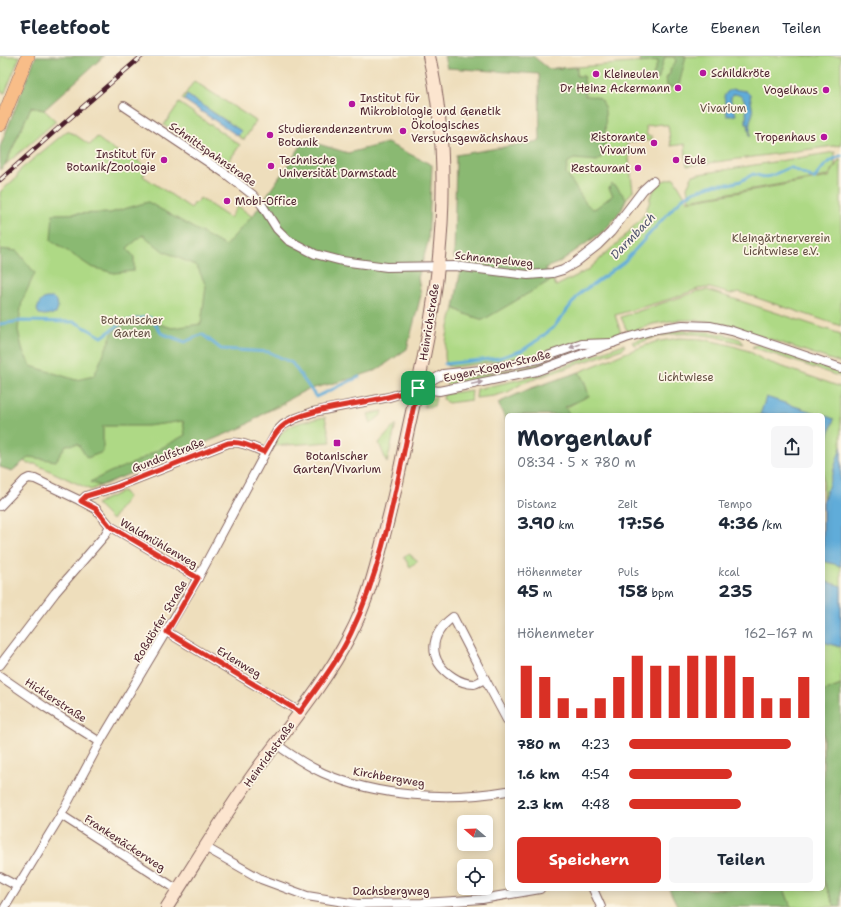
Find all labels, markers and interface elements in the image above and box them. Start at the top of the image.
text: Fleetfoot [20,15,110,40]
text: Karte [652,19,689,37]
text: Ebenen [711,19,760,37]
text: Teilen [782,19,821,37]
place label: Schildkröte [711,66,770,81]
place label: Kleineulen [604,67,659,82]
marker: Schildkröte [698,68,708,78]
marker: Kleineulen [591,69,601,79]
place label: Dr Heinz Ackermann [560,81,670,96]
marker: Dr Heinz Ackermann [673,83,683,93]
place label: Vogelhaus [764,83,818,98]
marker: Vogelhaus [821,85,831,95]
place label: Institut für Mikrobiologie und Genetik [360,91,501,119]
marker: Institut für Mikrobiologie und Genetik [347,99,357,109]
park label: Vivarium [700,101,747,116]
place label: Ökologisches Versuchsgewächshaus [411,118,529,146]
street label: Schnittspahnstraße [166,119,259,190]
place label: Studierendenzentrum Botanik [278,122,393,150]
marker: Ökologisches Versuchsgewächshaus [398,126,408,136]
marker: Studierendenzentrum Botanik [265,130,275,140]
place label: Ristorante Vivarium [591,130,647,158]
place label: Tropenhaus [755,130,816,145]
marker: Tropenhaus [819,132,829,142]
marker: Ristorante Vivarium [649,138,659,148]
place label: Institut für Botanik/Zoologie [66,147,156,175]
place label: Technische Universität Darmstadt [279,153,397,181]
place label: Eule [684,153,706,168]
marker: Institut für Botanik/Zoologie [159,155,169,165]
marker: Eule [671,155,681,165]
marker: Technische Universität Darmstadt [266,161,276,171]
place label: Restaurant [571,161,630,176]
marker: Restaurant [633,163,643,173]
place label: Mobi-Office [235,194,297,209]
marker: Mobi-Office [222,196,232,206]
water label: Darmbach [607,209,659,263]
park label: Kleingärtnerverein Lichtwiese e.V. [732,231,831,259]
street label: Schnampelweg [454,248,534,271]
street label: Heinrichstraße [416,282,443,362]
park label: Botanischer Garten [101,313,163,341]
one-way arrow [569,344,581,350]
street label: Eugen-Kogon-Straße [442,347,552,386]
park label: Lichtwiese [658,370,714,385]
pin [401,371,435,405]
icon: arrive [407,377,429,399]
one-way arrow [471,380,483,386]
text: Morgenlauf [517,424,652,453]
button: share [771,426,813,468]
street label: Gundolfstraße [130,435,207,476]
marker: Botanischer Garten/Vivarium [332,438,342,448]
place label: Botanischer Garten/Vivarium [293,449,382,477]
text: 08:34 · 5 × 780 m [517,454,636,471]
text: Distanz [517,497,557,512]
text: Zeit [618,497,638,512]
text: Tempo [718,497,752,512]
text: 3.90 [517,512,555,534]
text: 17:56 [618,512,665,534]
text: 4:36 [718,512,758,534]
street label: Waldmühlenweg [117,515,201,572]
text: km [555,518,574,533]
text: /km [758,518,782,533]
text: Höhenmeter [517,565,582,580]
text: Puls [618,565,639,580]
text: kcal [718,565,740,580]
street label: Roßdörfer Straße [130,577,191,665]
text: 45 [517,580,539,602]
text: 158 [618,580,648,602]
text: 235 [718,580,752,602]
text: m [539,586,552,601]
text: bpm [648,586,674,601]
text: Höhenmeter [517,625,594,642]
text: 162–167 m [744,625,813,642]
street label: Erlenweg [214,643,264,682]
street label: Hicklerstraße [22,675,90,726]
street label: Heinrichstraße [240,718,298,790]
text: 780 m [517,736,560,753]
text: 4:23 [581,736,610,753]
street label: Kirchbergweg [352,764,426,791]
text: 1.6 km [517,766,560,783]
text: 4:54 [581,766,610,783]
text: 2.3 km [517,796,563,813]
text: 4:48 [581,796,610,813]
street label: Frankenäckerweg [81,812,168,875]
north arrow [457,815,493,851]
map controls [457,815,493,895]
button: Speichern [517,837,661,883]
button: Teilen [669,837,813,883]
button: locate [457,859,493,895]
street label: Dachsbergweg [352,884,430,899]

